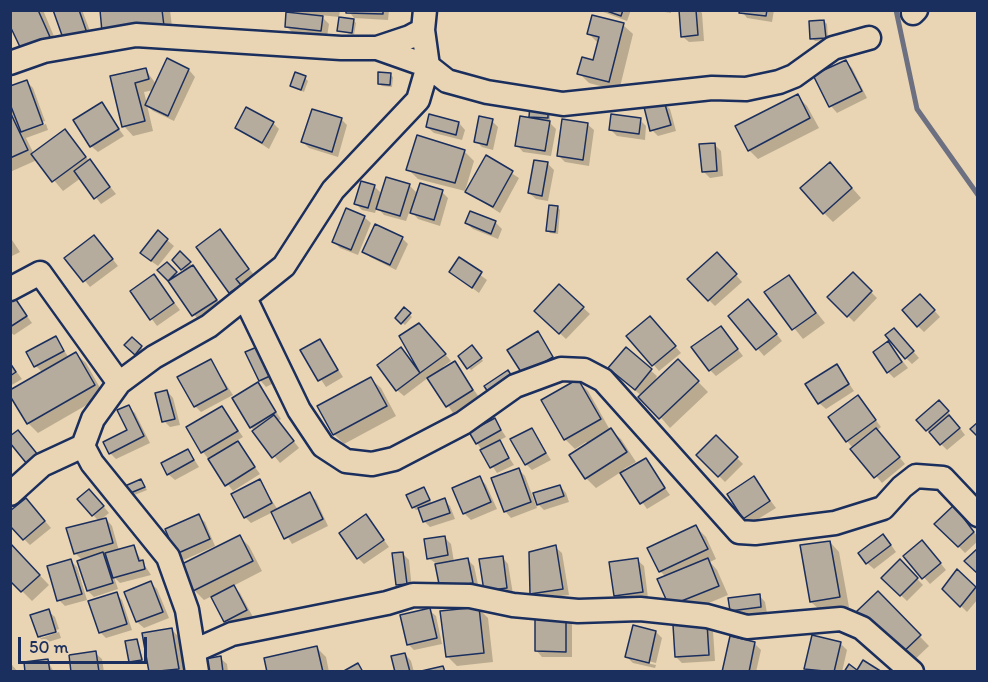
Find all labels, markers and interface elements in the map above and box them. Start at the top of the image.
scale bar [21,625,150,663]
text: 50 m [29,636,69,658]

